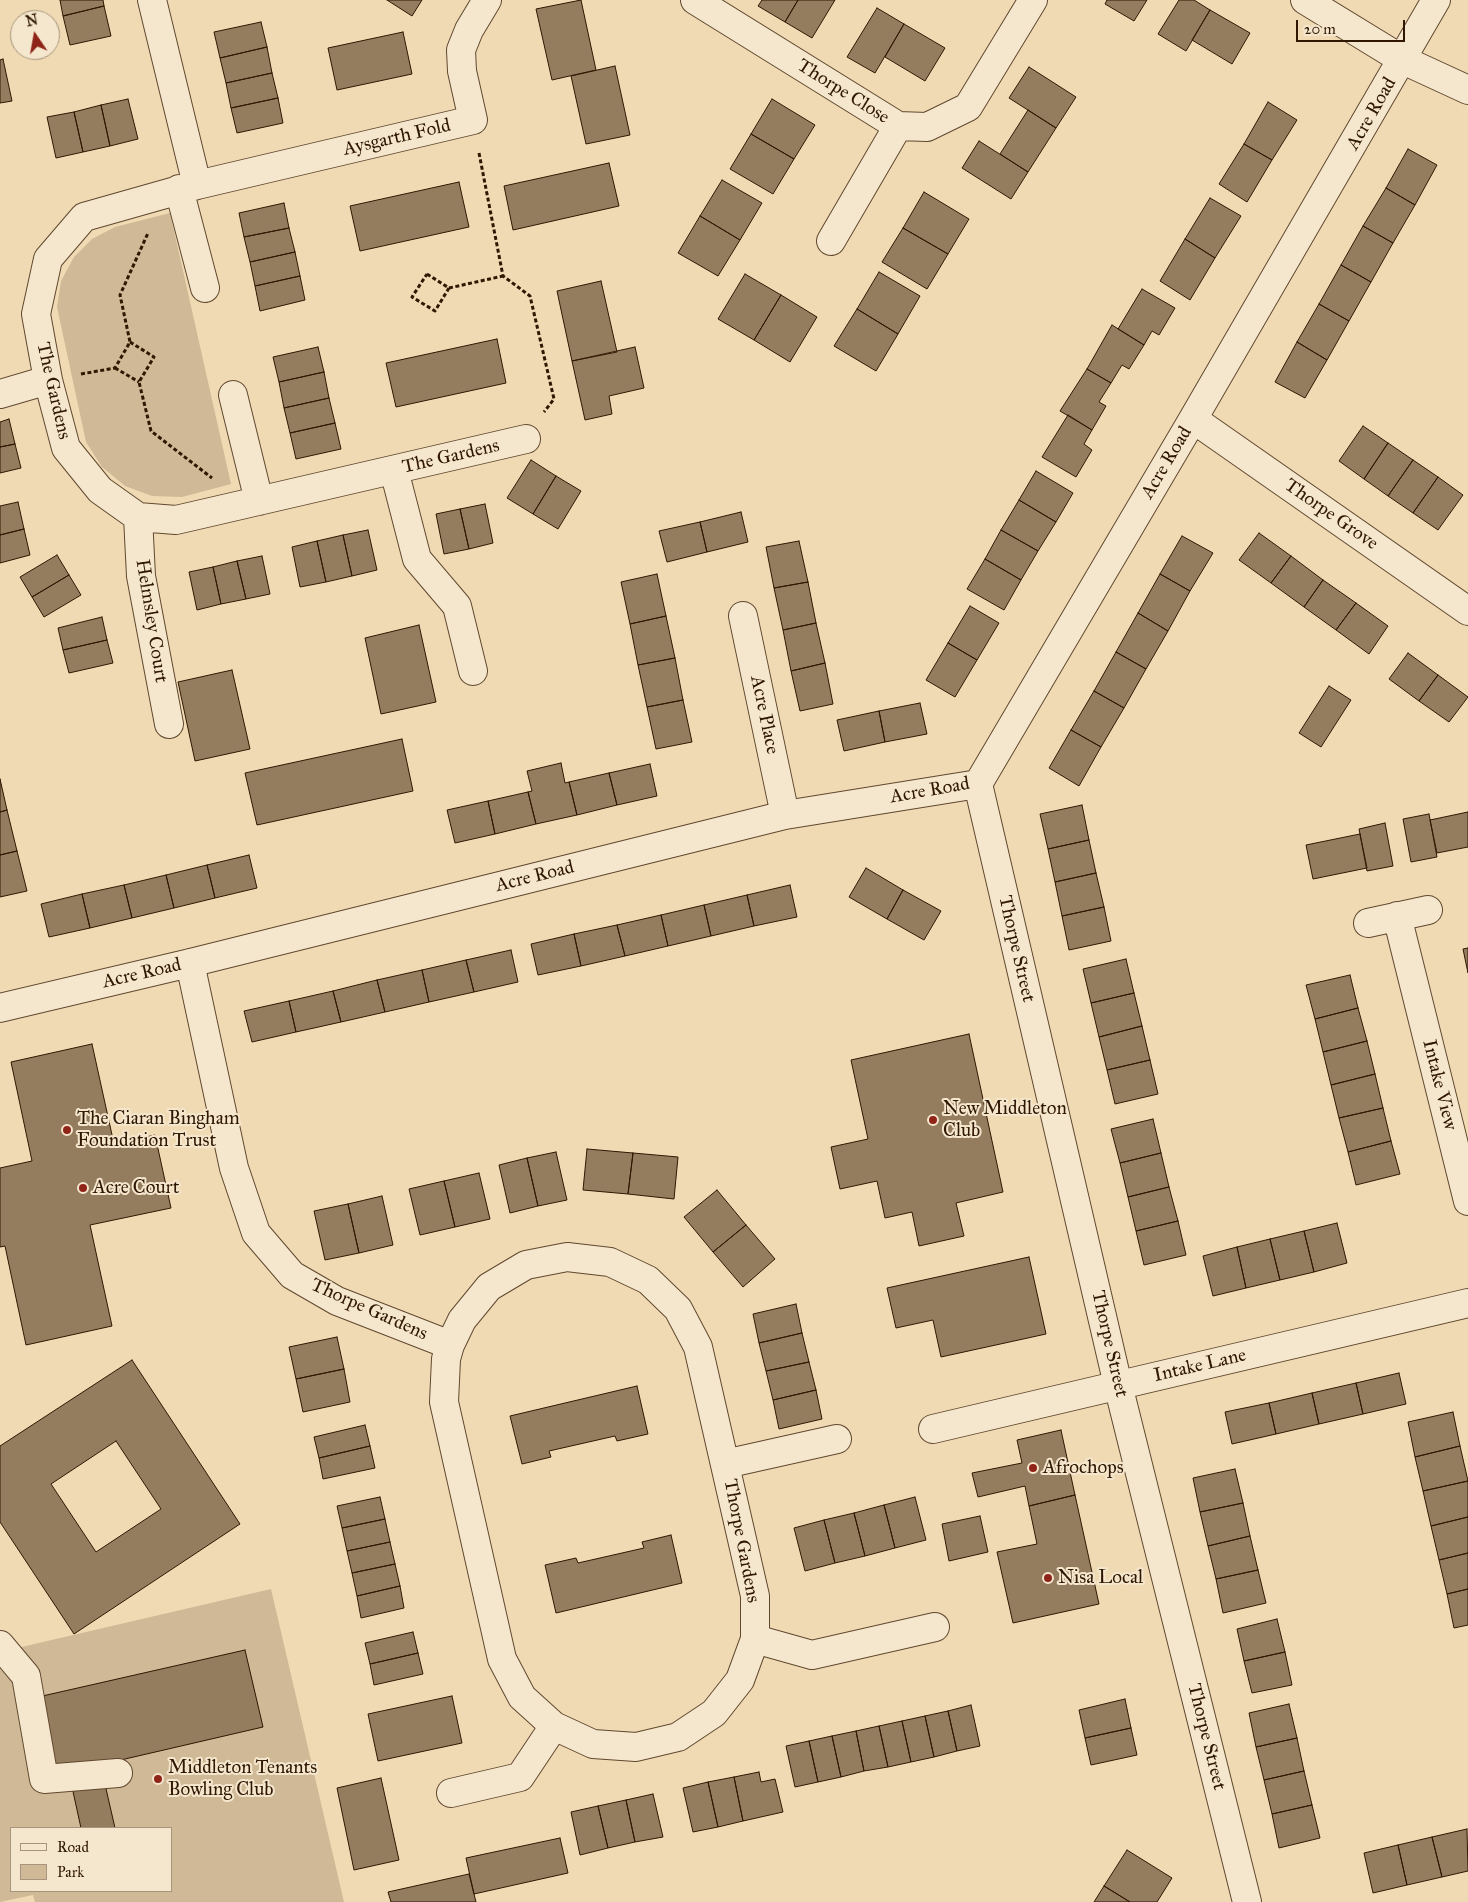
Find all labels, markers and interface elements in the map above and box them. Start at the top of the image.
north arrow [10,10,60,60]
scale bar [1298,10,1407,42]
text: N [24,11,40,30]
text: 20 m [1304,20,1336,38]
street label: Thorpe Close [793,55,893,129]
street label: Acre Road [1342,74,1402,154]
street label: Aysgarth Fold [341,115,453,161]
street label: The Gardens [31,340,75,442]
street label: Acre Road [1137,423,1197,503]
street label: The Gardens [400,435,502,479]
street label: Thorpe Grove [1280,474,1382,556]
street label: Helmsley Court [130,558,172,684]
street label: Acre Place [745,674,783,756]
street label: Acre Road [889,773,971,809]
street label: Acre Road [493,856,577,898]
street label: Thorpe Street [993,893,1039,1005]
street label: Acre Road [100,954,184,994]
street label: Intake View [1417,1037,1461,1133]
place label: New Middleton Club [943,1098,1067,1142]
place label: The Ciaran Bingham Foundation Trust [77,1108,240,1152]
marker: New Middleton Club [927,1114,939,1126]
marker: The Ciaran Bingham Foundation Trust [61,1124,73,1136]
place label: Acre Court [93,1177,179,1199]
marker: Acre Court [77,1182,89,1194]
street label: Thorpe Gardens [307,1274,431,1346]
street label: Thorpe Street [1086,1288,1132,1400]
street label: Intake Lane [1152,1344,1248,1388]
place label: Afrochops [1043,1457,1124,1479]
marker: Afrochops [1027,1462,1039,1474]
street label: Thorpe Gardens [718,1477,764,1605]
place label: Nisa Local [1058,1567,1143,1589]
marker: Nisa Local [1042,1572,1054,1584]
street label: Thorpe Street [1182,1681,1230,1793]
place label: Middleton Tenants Bowling Club [168,1757,317,1801]
marker: Middleton Tenants Bowling Club [152,1773,164,1785]
legend [10,1827,172,1892]
text: Road [57,1838,89,1856]
text: Park [57,1863,84,1881]

